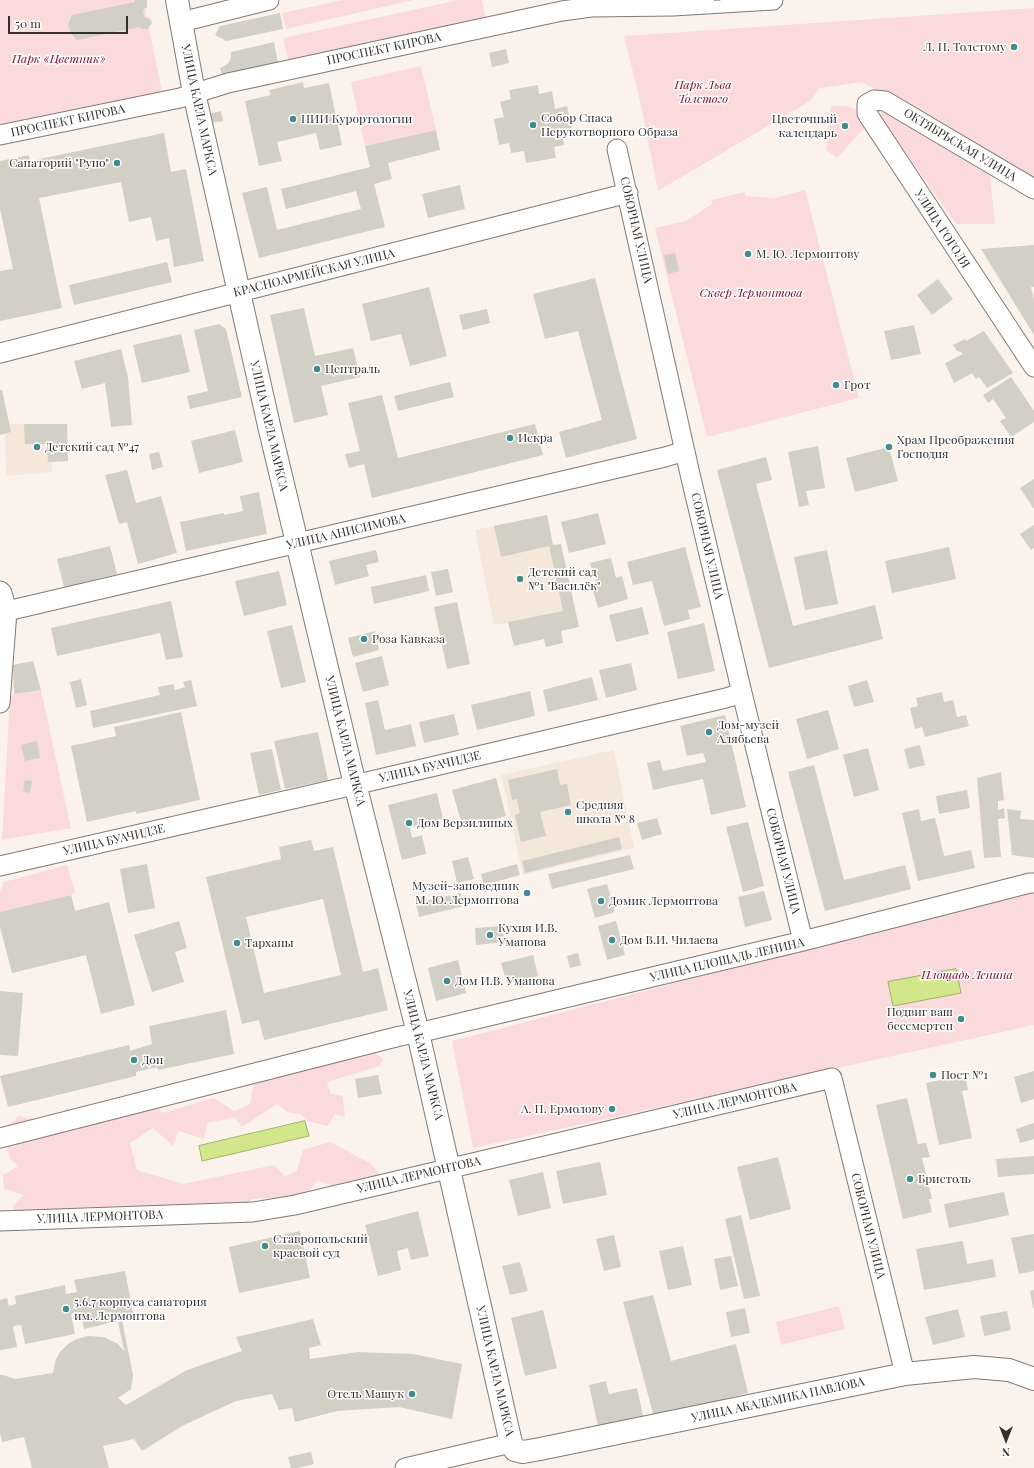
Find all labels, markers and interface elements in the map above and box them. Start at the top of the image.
scale bar [10,8,130,34]
text: 50 m [15,15,41,31]
street label: ПРОСПЕКТ КИРОВА [326,30,442,68]
place label: Л. Н. Толстому [924,40,1006,54]
marker: Л. Н. Толстому [1009,42,1019,52]
street label: УЛИЦА КАРЛА МАРКСА [178,43,220,177]
park label: Парк «Цветник» [12,52,106,66]
park label: Парк Льва Толстого [675,78,731,106]
street label: ПРОСПЕКТ КИРОВА [10,102,126,140]
street label: ОКТЯБРЬСКАЯ УЛИЦА [901,106,1019,184]
place label: Собор Спаса Нерукотворного Образа [541,111,678,139]
place label: НИИ Курортологии [301,112,412,126]
place label: Цветочный календарь [772,112,837,140]
marker: НИИ Курортологии [288,114,298,124]
marker: Собор Спаса Нерукотворного Образа [528,120,538,130]
marker: Цветочный календарь [840,121,850,131]
place label: Санаторий "Руно" [9,156,109,170]
marker: Санаторий "Руно" [112,158,122,168]
street label: СОБОРНАЯ УЛИЦА [617,175,655,285]
street label: УЛИЦА ГОГОЛЯ [911,187,973,271]
street label: КРАСНОАРМЕЙСКАЯ УЛИЦА [232,246,396,300]
place label: М. Ю. Лермонтову [756,247,860,261]
marker: М. Ю. Лермонтову [743,249,753,259]
park label: Сквер Лермонтова [699,286,803,300]
street label: УЛИЦА КАРЛА МАРКСА [247,359,291,493]
place label: Централь [325,362,380,376]
marker: Централь [312,364,322,374]
place label: Грот [844,378,871,392]
marker: Грот [831,380,841,390]
place label: Искра [518,431,553,445]
marker: Искра [505,433,515,443]
place label: Храм Преображения Господня [897,433,1015,461]
place label: Детский сад №47 [45,440,139,454]
marker: Детский сад №47 [32,442,42,452]
marker: Храм Преображения Господня [884,442,894,452]
street label: СОБОРНАЯ УЛИЦА [688,491,726,601]
street label: УЛИЦА АНИСИМОВА [285,511,407,553]
place label: Детский сад №1 "Василёк" [528,565,601,593]
marker: Детский сад №1 "Василёк" [515,574,525,584]
place label: Роза Кавказа [372,632,445,646]
marker: Роза Кавказа [359,634,369,644]
street label: УЛИЦА КАРЛА МАРКСА [322,674,368,808]
place label: Дом-музей Алябьева [717,718,779,746]
marker: Дом-музей Алябьева [704,727,714,737]
street label: УЛИЦА БУАЧИДЗЕ [378,748,482,786]
place label: Средняя школа № 8 [576,798,635,826]
marker: Средняя школа № 8 [563,807,573,817]
street label: СОБОРНАЯ УЛИЦА [763,807,803,915]
place label: Дом Верзилиных [417,816,513,830]
marker: Дом Верзилиных [404,818,414,828]
street label: УЛИЦА БУАЧИДЗЕ [62,821,166,859]
place label: Музей-заповедник М. Ю. Лермонтова [412,879,519,907]
marker: Музей-заповедник М. Ю. Лермонтова [522,888,532,898]
place label: Домик Лермонтова [609,894,718,908]
marker: Домик Лермонтова [596,896,606,906]
place label: Кухня И.В. Уманова [498,921,558,949]
marker: Кухня И.В. Уманова [485,930,495,940]
place label: Дом В.И. Чилаева [620,933,718,947]
marker: Дом В.И. Чилаева [607,935,617,945]
street label: УЛИЦА ПЛОЩАДЬ ЛЕНИНА [648,935,806,985]
place label: Тарханы [245,936,294,950]
marker: Тарханы [232,938,242,948]
park label: Площадь Ленина [921,968,1013,982]
place label: Дом И.В. Уманова [455,974,555,988]
marker: Дом И.В. Уманова [442,976,452,986]
street label: УЛИЦА КАРЛА МАРКСА [400,988,446,1122]
place label: Подвиг ваш бессмертен [887,1005,953,1033]
marker: Подвиг ваш бессмертен [956,1014,966,1024]
place label: Дон [142,1053,163,1067]
marker: Дон [129,1055,139,1065]
place label: Пост №1 [941,1068,988,1082]
marker: Пост №1 [928,1070,938,1080]
street label: УЛИЦА ЛЕРМОНТОВА [672,1080,798,1122]
place label: А. П. Ермолову [521,1102,604,1116]
marker: А. П. Ермолову [607,1104,617,1114]
street label: УЛИЦА ЛЕРМОНТОВА [356,1154,482,1196]
street label: СОБОРНАЯ УЛИЦА [848,1172,888,1280]
place label: Бристоль [918,1172,971,1186]
marker: Бристоль [905,1174,915,1184]
street label: УЛИЦА ЛЕРМОНТОВА [37,1208,163,1226]
place label: Ставропольский краевой суд [273,1232,368,1260]
marker: Ставропольский краевой суд [260,1241,270,1251]
place label: 5.6.7 корпуса санатория им. Лермонтова [74,1295,207,1323]
marker: 5.6.7 корпуса санатория им. Лермонтова [61,1304,71,1314]
street label: УЛИЦА КАРЛА МАРКСА [473,1304,517,1438]
street label: УЛИЦА АКАДЕМИКА ПАВЛОВА [690,1375,866,1425]
place label: Отель Машук [327,1387,404,1401]
marker: Отель Машук [407,1389,417,1399]
north arrow [986,1420,1026,1460]
text: N [1002,1445,1010,1460]

